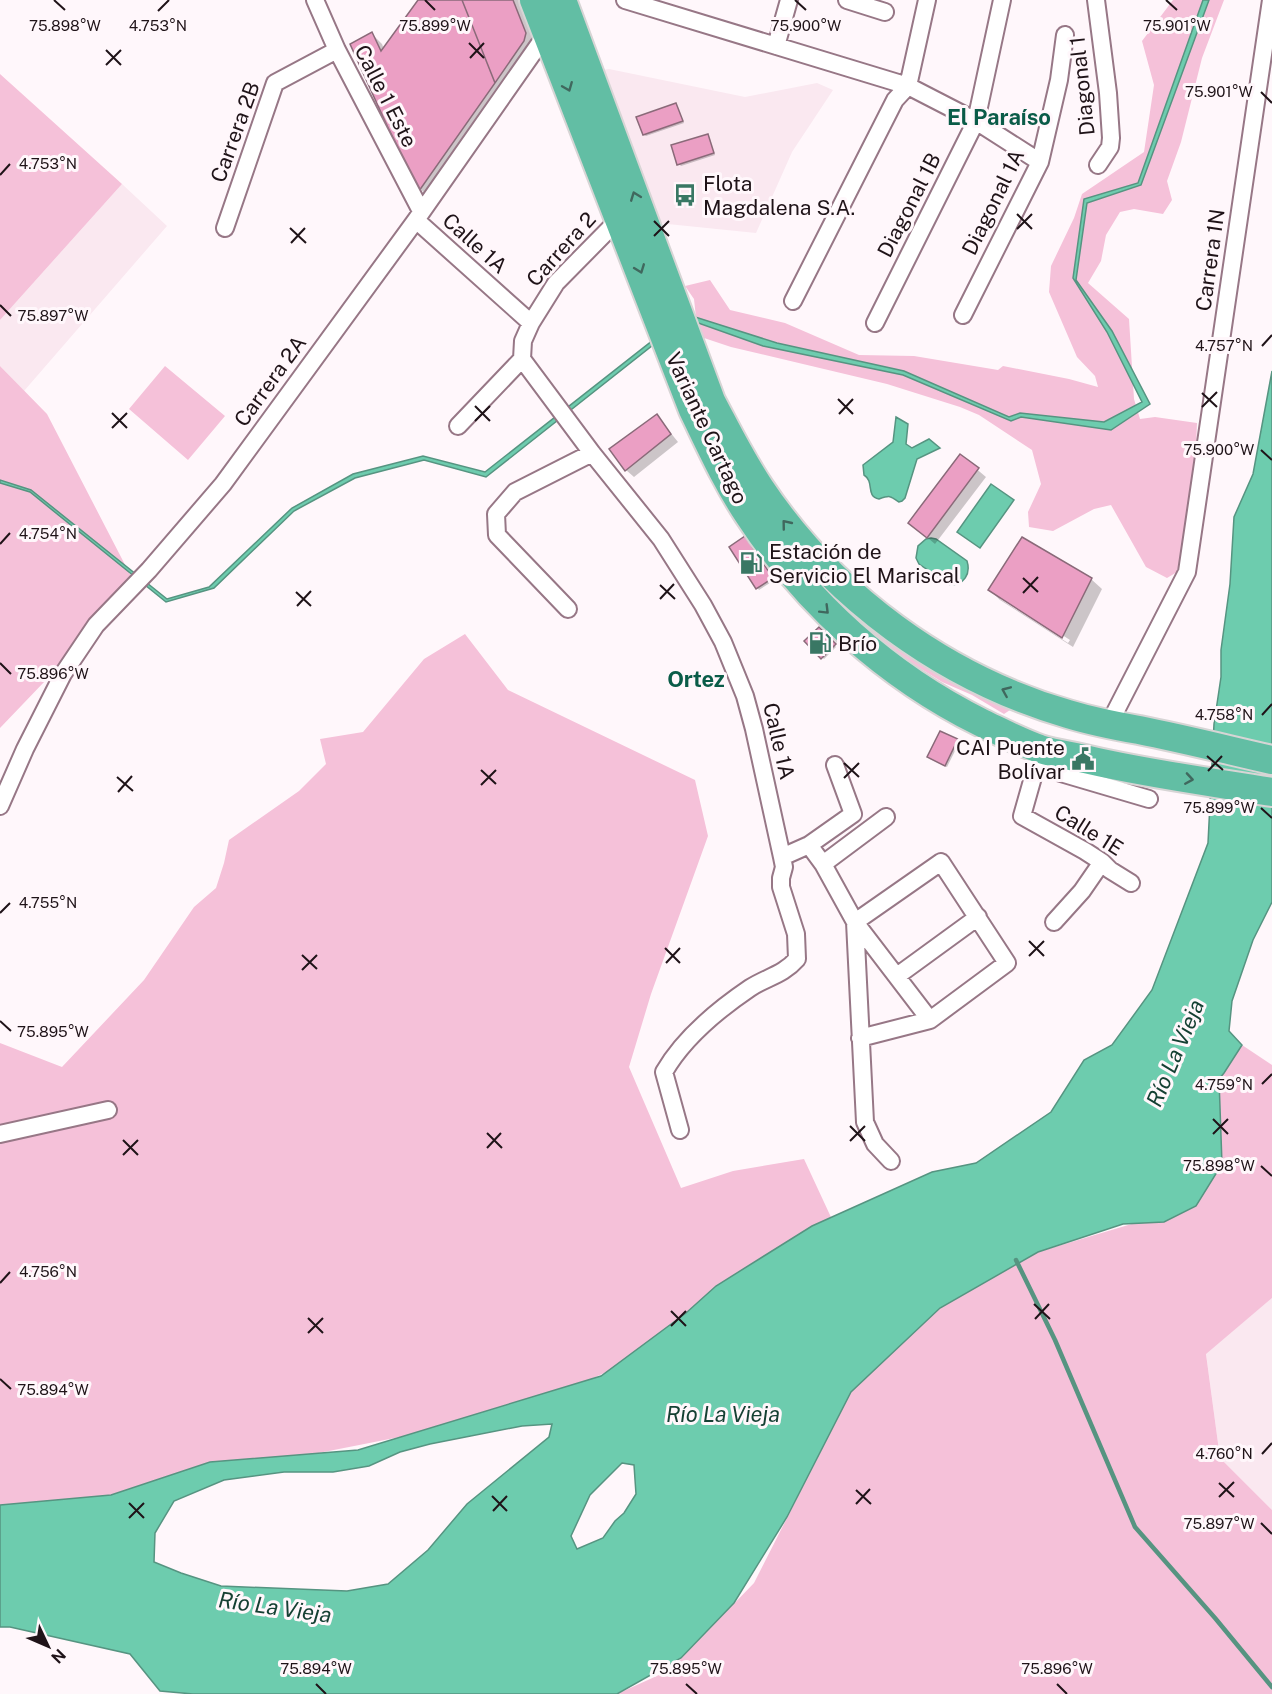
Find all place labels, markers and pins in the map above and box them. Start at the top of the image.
place label: Flota Magdalena S.A. [703,171,855,220]
bus stop icon: Flota Magdalena S.A. [672,182,698,208]
place label: Estación de Servicio El Mariscal [769,539,960,588]
fuel station icon: Estación de Servicio El Mariscal [738,550,764,576]
fuel station icon: Brío [807,630,833,656]
place label: Brío [838,631,877,656]
place label: CAI Puente Bolívar [956,735,1065,784]
public building icon: CAI Puente Bolívar [1070,746,1096,772]

